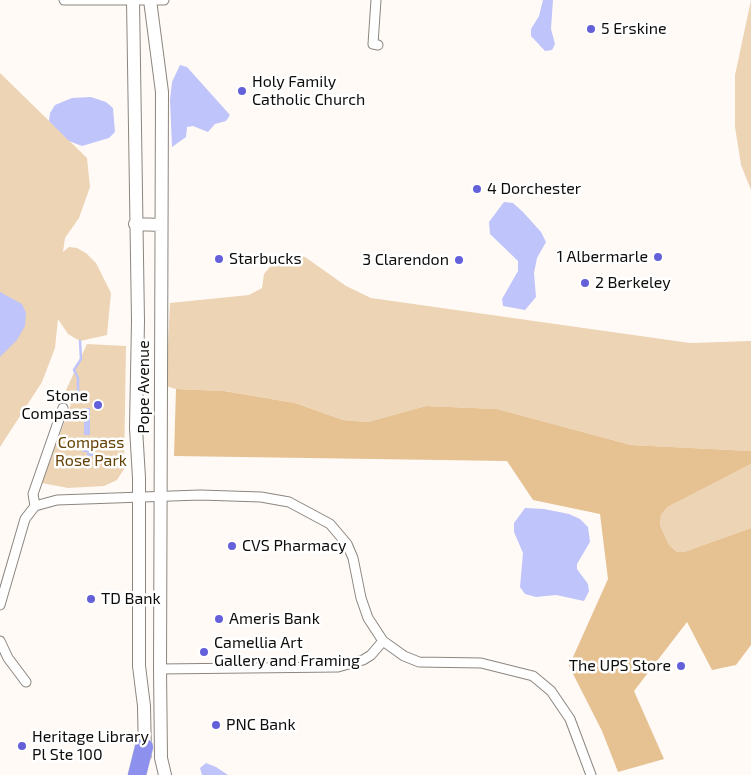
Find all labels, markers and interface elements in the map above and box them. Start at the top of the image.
place label: 5 Erskine [601,19,667,39]
marker: 5 Erskine [585,23,597,35]
place label: Holy Family Catholic Church [252,72,365,110]
marker: Holy Family Catholic Church [236,85,248,97]
place label: 4 Dorchester [487,179,581,199]
marker: 4 Dorchester [471,183,483,195]
place label: 1 Albermarle [557,247,648,267]
place label: Starbucks [229,249,302,269]
place label: 3 Clarendon [362,250,449,270]
marker: 1 Albermarle [652,251,664,263]
marker: Starbucks [213,253,225,265]
marker: 3 Clarendon [453,254,465,266]
place label: 2 Berkeley [595,273,671,293]
marker: 2 Berkeley [579,277,591,289]
street label: Pope Avenue [134,340,154,434]
place label: Stone Compass [21,386,88,424]
marker: Stone Compass [92,399,104,411]
park label: Compass Rose Park [55,433,127,471]
place label: CVS Pharmacy [242,536,346,556]
marker: CVS Pharmacy [226,540,238,552]
place label: TD Bank [101,589,161,609]
marker: TD Bank [85,593,97,605]
place label: Ameris Bank [229,609,320,629]
marker: Ameris Bank [213,613,225,625]
place label: Camellia Art Gallery and Framing [214,633,360,671]
marker: Camellia Art Gallery and Framing [198,646,210,658]
place label: The UPS Store [569,656,671,676]
marker: The UPS Store [675,660,687,672]
place label: PNC Bank [226,715,296,735]
marker: PNC Bank [210,719,222,731]
place label: Heritage Library Pl Ste 100 [32,727,149,765]
marker: Heritage Library Pl Ste 100 [16,740,28,752]

